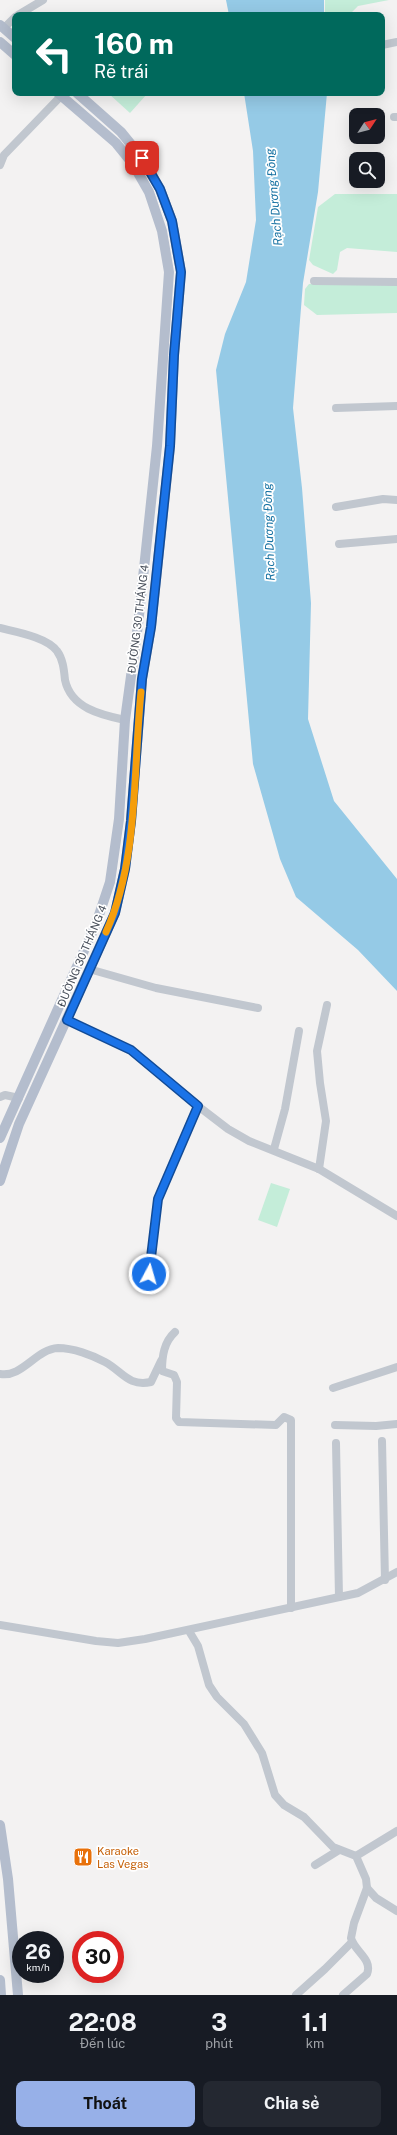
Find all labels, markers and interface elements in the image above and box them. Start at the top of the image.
text: 160 m [94,27,174,60]
icon: left [28,28,80,80]
text: Rẽ trái [94,61,148,82]
north arrow [349,108,385,144]
map controls [349,108,385,188]
pin [125,141,159,175]
icon: arrive [131,147,153,169]
water label: Rạch Dương Đông [263,147,285,246]
button: search [349,152,385,188]
water label: Rạch Dương Đông [260,482,278,581]
street label: ĐƯỜNG 30 THÁNG 4 [124,564,151,674]
street label: ĐƯỜNG 30 THÁNG 4 [54,903,109,1009]
position arrow [128,1253,170,1295]
place label: Karaoke Las Vegas [97,1845,149,1870]
restaurant icon: Karaoke Las Vegas [72,1846,94,1868]
speed limit sign: 30 [72,1931,124,1983]
text: 26 [25,1940,51,1964]
text: km/h [26,1961,50,1973]
text: 22:08 [68,2008,137,2036]
text: 3 [211,2008,227,2036]
text: 1.1 [302,2008,329,2036]
text: Đến lúc [80,2036,125,2051]
text: phút [205,2036,233,2051]
text: km [306,2036,324,2051]
button: Thoát [16,2081,195,2127]
button: Chia sẻ [203,2081,381,2127]

